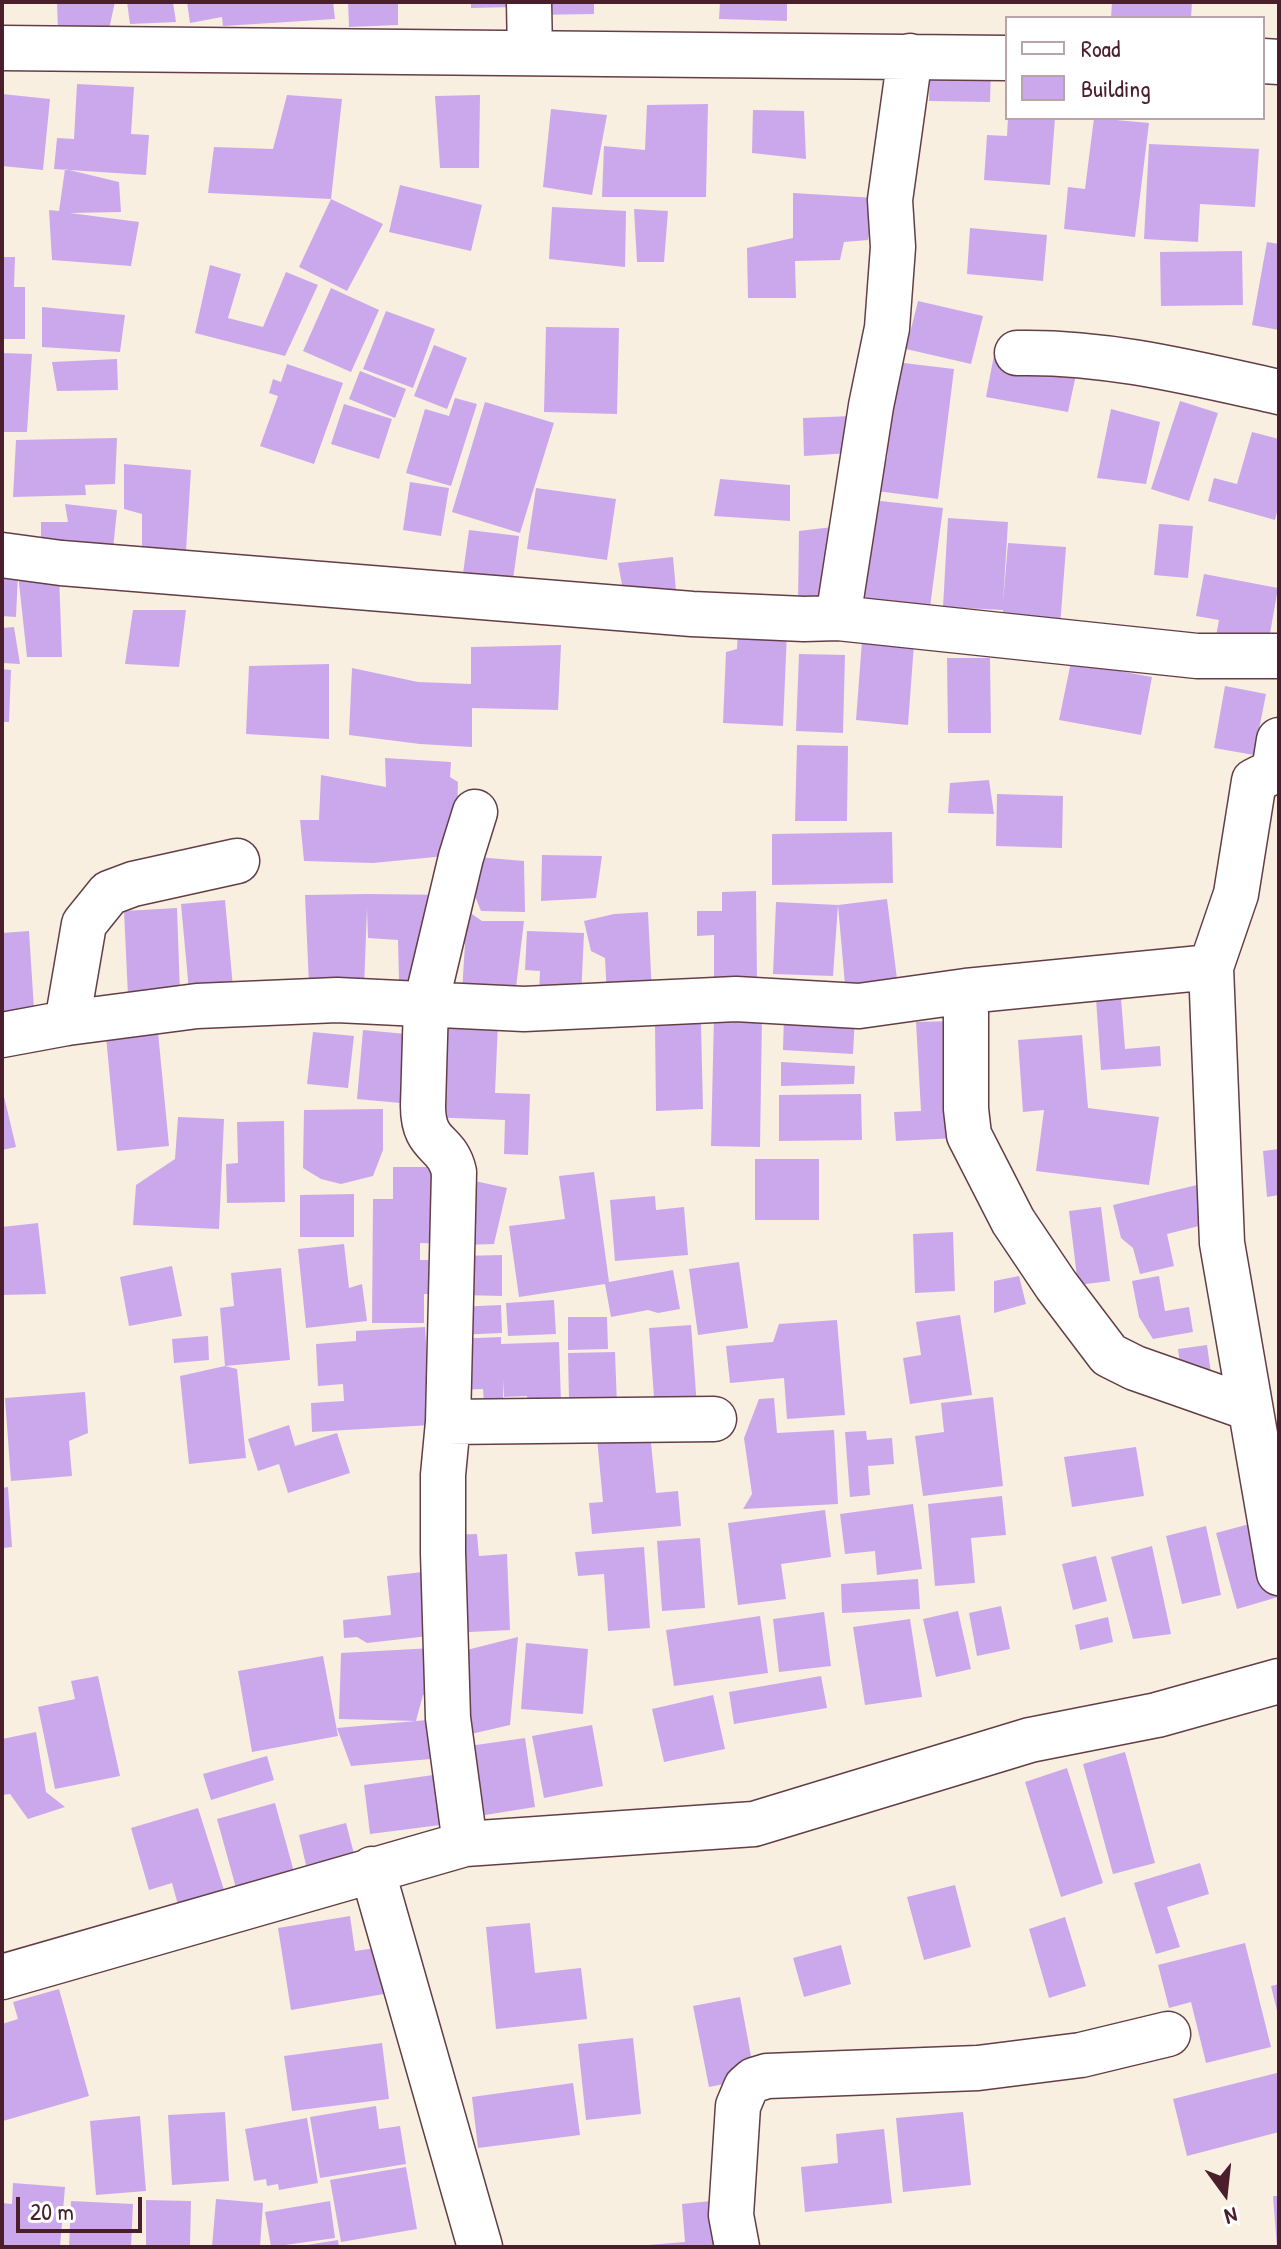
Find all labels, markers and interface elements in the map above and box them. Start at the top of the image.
legend [1005,16,1265,120]
text: Road [1081,32,1120,64]
text: Building [1081,72,1151,104]
north arrow [1185,2153,1265,2233]
scale bar [20,2181,146,2231]
text: 20 m [30,2195,74,2227]
text: N [1222,2200,1241,2232]

